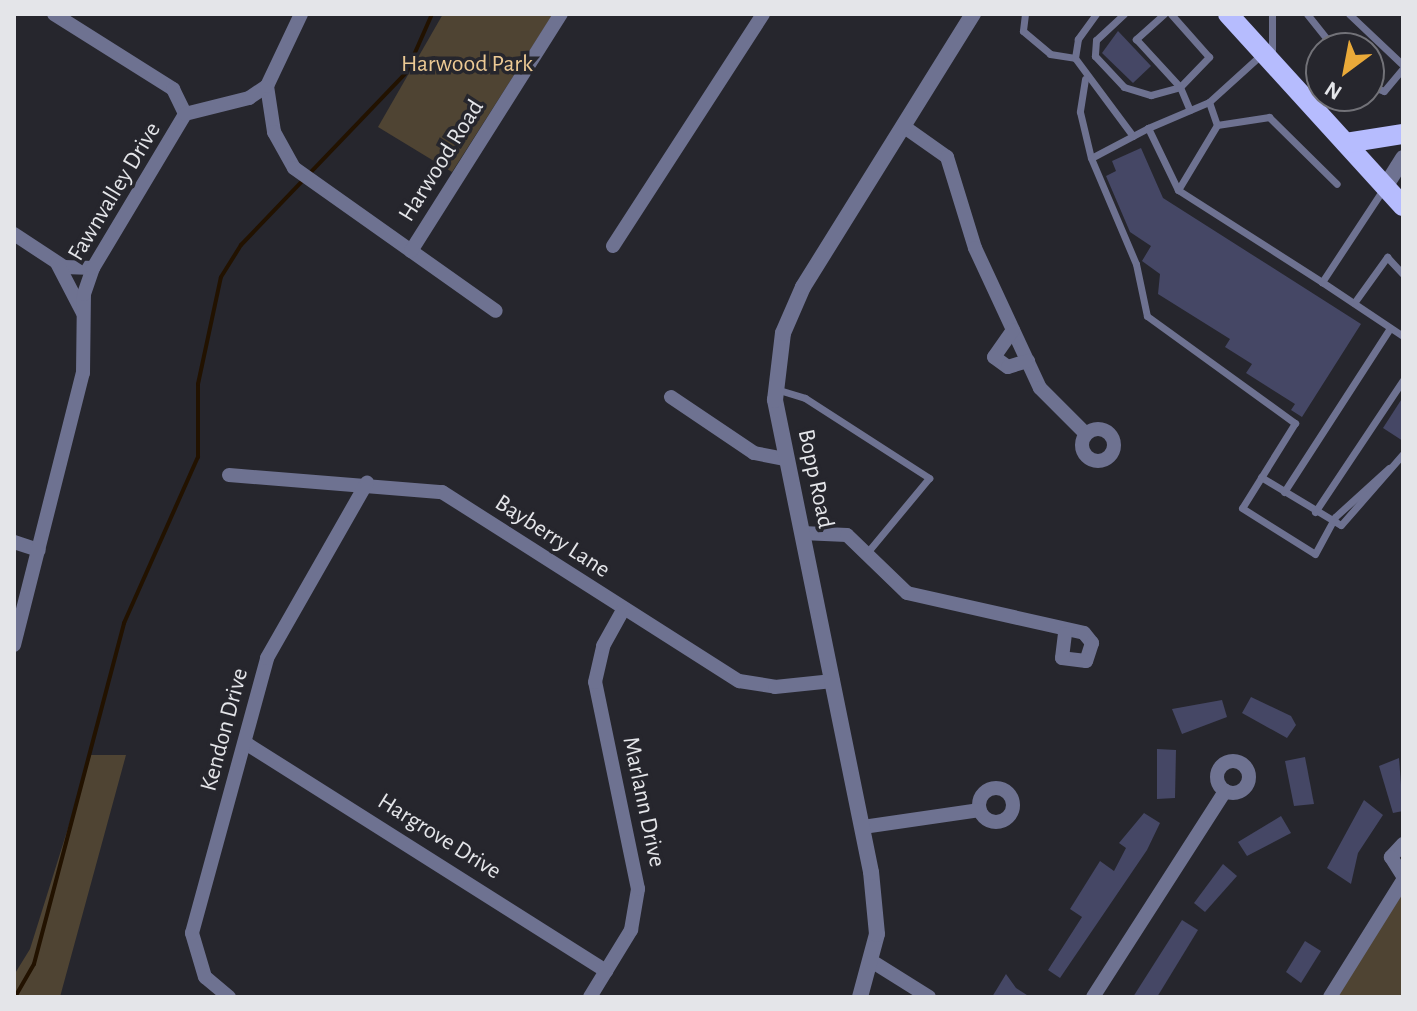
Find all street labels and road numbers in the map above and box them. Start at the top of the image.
street label: Harwood Road [393,95,491,227]
street label: Fawnvalley Drive [62,118,168,266]
street label: Bopp Road [790,427,840,531]
street label: Bayberry Lane [489,489,615,585]
street label: Kendon Drive [195,665,255,795]
street label: Marlann Drive [615,734,671,870]
street label: Hargrove Drive [372,788,506,886]

